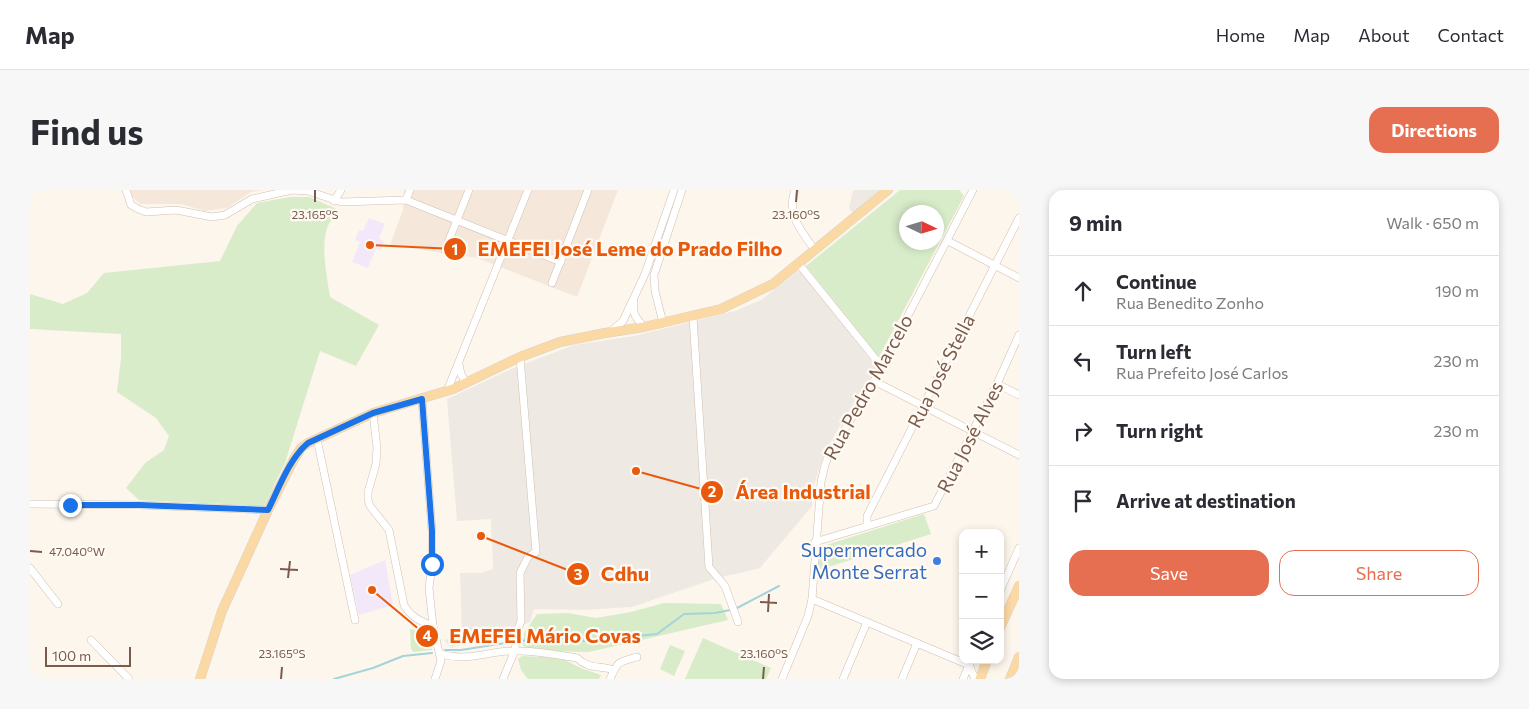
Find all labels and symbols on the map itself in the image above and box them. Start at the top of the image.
north arrow [899,205,944,250]
text: 23.165°S [291,207,339,221]
text: 23.160°S [772,207,820,221]
callout: EMEFEI José Leme do Prado Filho [443,232,793,267]
text: EMEFEI José Leme do Prado Filho [477,236,783,260]
text: 1 [452,240,458,258]
street label: Rua Pedro Marcelo [818,310,917,463]
street label: Rua José Stella [902,310,979,431]
street label: Rua José Alves [932,377,1007,496]
callout: Área Industrial [700,474,881,509]
text: Área Industrial [735,479,871,503]
text: 2 [708,482,716,500]
route end [59,494,82,517]
place label: Supermercado Monte Serrat [801,538,927,583]
text: 47.040°W [49,544,105,558]
route start [421,553,444,576]
marker: Supermercado Monte Serrat [931,555,943,567]
callout: Cdhu [566,557,659,592]
text: Cdhu [601,561,649,585]
text: 3 [574,565,583,583]
callout: EMEFEI Mário Covas [414,618,651,653]
text: EMEFEI Mário Covas [449,623,641,647]
text: 4 [422,626,432,644]
scale bar [45,644,131,667]
text: 23.165°S [258,646,306,660]
text: 23.160°S [740,646,788,660]

